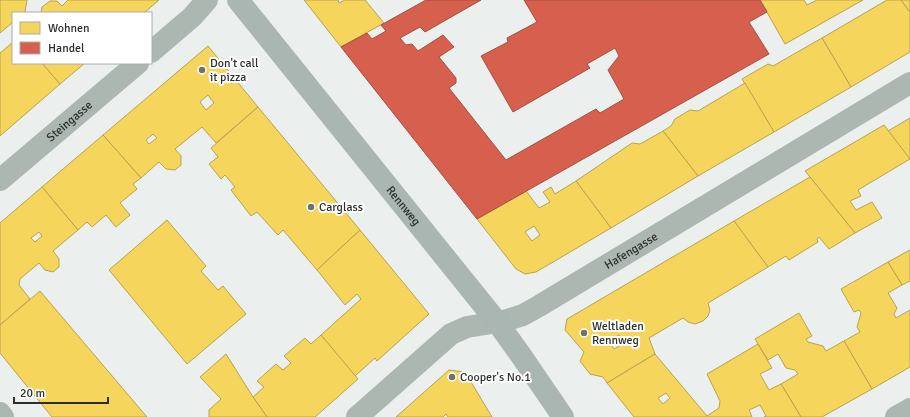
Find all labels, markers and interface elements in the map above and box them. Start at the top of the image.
legend [12,12,152,64]
text: Wohnen [48,21,90,36]
text: Handel [48,41,85,56]
place label: Don't call it pizza [210,56,259,85]
marker: Don't call it pizza [197,65,207,75]
street label: Steingasse [43,97,95,145]
street label: Rennweg [383,183,424,229]
place label: Carglass [319,200,363,215]
marker: Carglass [306,202,316,212]
street label: Hafengasse [602,229,660,272]
place label: Weltladen Rennweg [592,319,644,348]
marker: Weltladen Rennweg [579,328,589,338]
place label: Cooper's No.1 [460,370,531,385]
marker: Cooper's No.1 [447,372,457,382]
scale bar [14,379,108,405]
text: 20 m [20,386,45,401]

